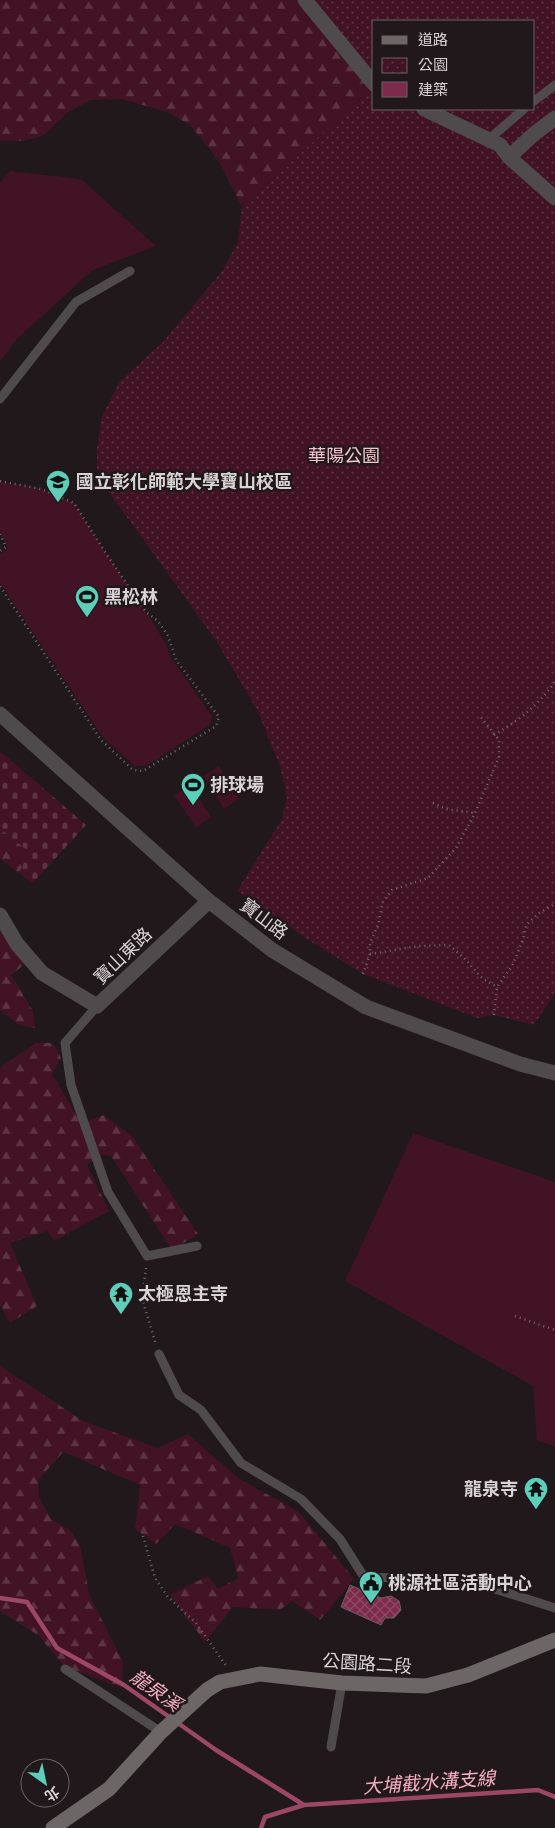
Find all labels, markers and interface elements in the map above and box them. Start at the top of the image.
legend [372,20,535,110]
text: 道路 [418,31,448,48]
text: 公園 [418,56,448,73]
text: 建築 [418,81,448,98]
park label: 華陽公園 [308,445,380,465]
school or university icon: 國立彰化師範大學寶山校區 [45,469,71,503]
place label: 國立彰化師範大學寶山校區 [76,471,292,491]
sports icon: 黑松林 [74,584,100,618]
place label: 黑松林 [104,586,158,606]
sports icon: 排球場 [180,772,206,806]
place label: 排球場 [210,774,264,794]
street label: 寶山路 [237,894,292,942]
street label: 寶山東路 [89,923,155,987]
temple icon: 太極恩主寺 [108,1281,134,1315]
place label: 太極恩主寺 [138,1283,228,1303]
temple icon: 龍泉寺 [523,1476,549,1510]
place label: 龍泉寺 [464,1478,518,1498]
public building icon: 桃源社區活動中心 [358,1570,384,1604]
place label: 桃源社區活動中心 [388,1572,532,1592]
street label: 公園路二段 [321,1650,413,1676]
water label: 龍泉溪 [126,1665,188,1717]
north arrow [20,1758,70,1808]
water label: 大埔截水溝支線 [362,1766,498,1798]
text: 北 [42,1783,62,1804]

